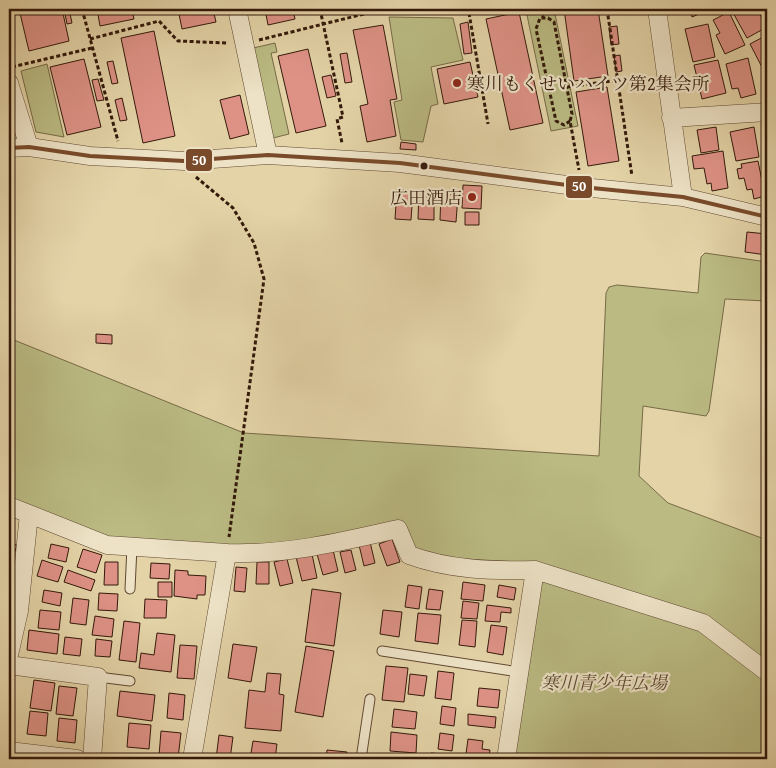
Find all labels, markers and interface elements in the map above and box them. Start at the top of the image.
place label: 寒川もくせいハイツ第2集会所 [467,70,710,97]
marker: 寒川もくせいハイツ第2集会所 [451,77,463,89]
line badge: 50 [185,148,213,172]
text: 50 [192,150,206,170]
unlabelled marker [419,161,429,171]
line badge: 50 [565,175,593,199]
text: 50 [572,176,586,196]
place label: 広田酒店 [390,184,462,211]
marker: 広田酒店 [466,191,478,203]
park label: 寒川青少年広場 [541,669,669,696]

